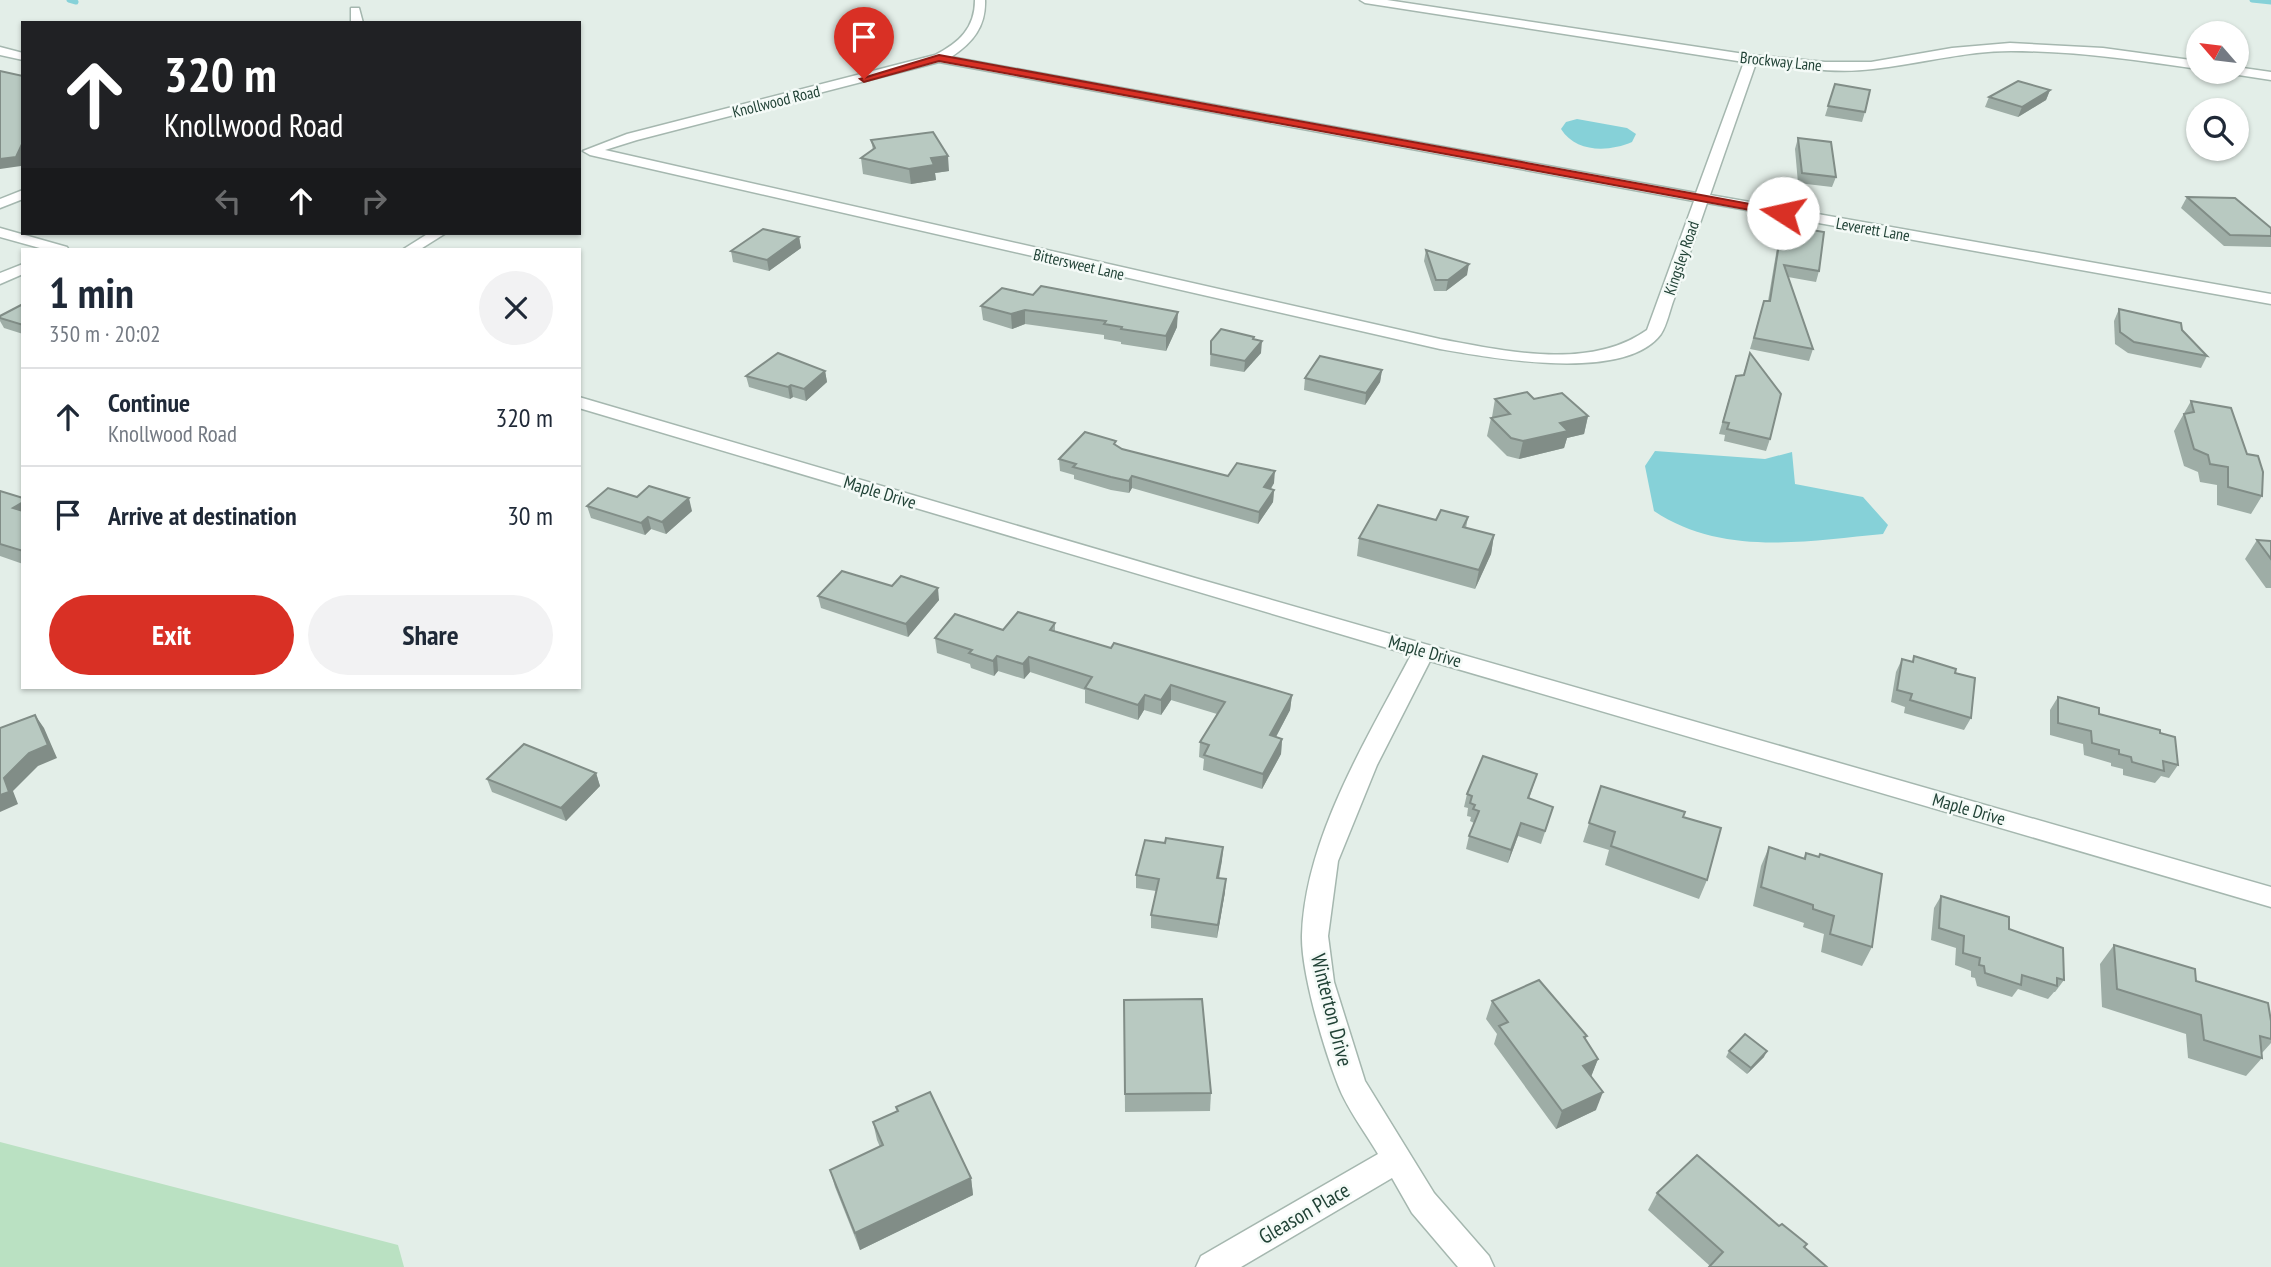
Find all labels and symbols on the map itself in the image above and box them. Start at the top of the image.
pin [834,7,894,79]
north arrow [2186,21,2249,84]
street label: Brockway Lane [1739,47,1823,75]
street label: Knollwood Road [730,80,822,122]
position arrow [1746,176,1820,250]
street label: Leverett Lane [1834,213,1912,245]
street label: Kingsley Road [1659,218,1703,298]
street label: Bittersweet Lane [1032,244,1126,284]
street label: Maple Drive [841,470,919,514]
street label: Maple Drive [1386,630,1464,672]
street label: Maple Drive [1930,788,2008,830]
street label: Winterton Drive [1305,951,1359,1069]
street label: Gleason Place [1254,1176,1354,1250]

